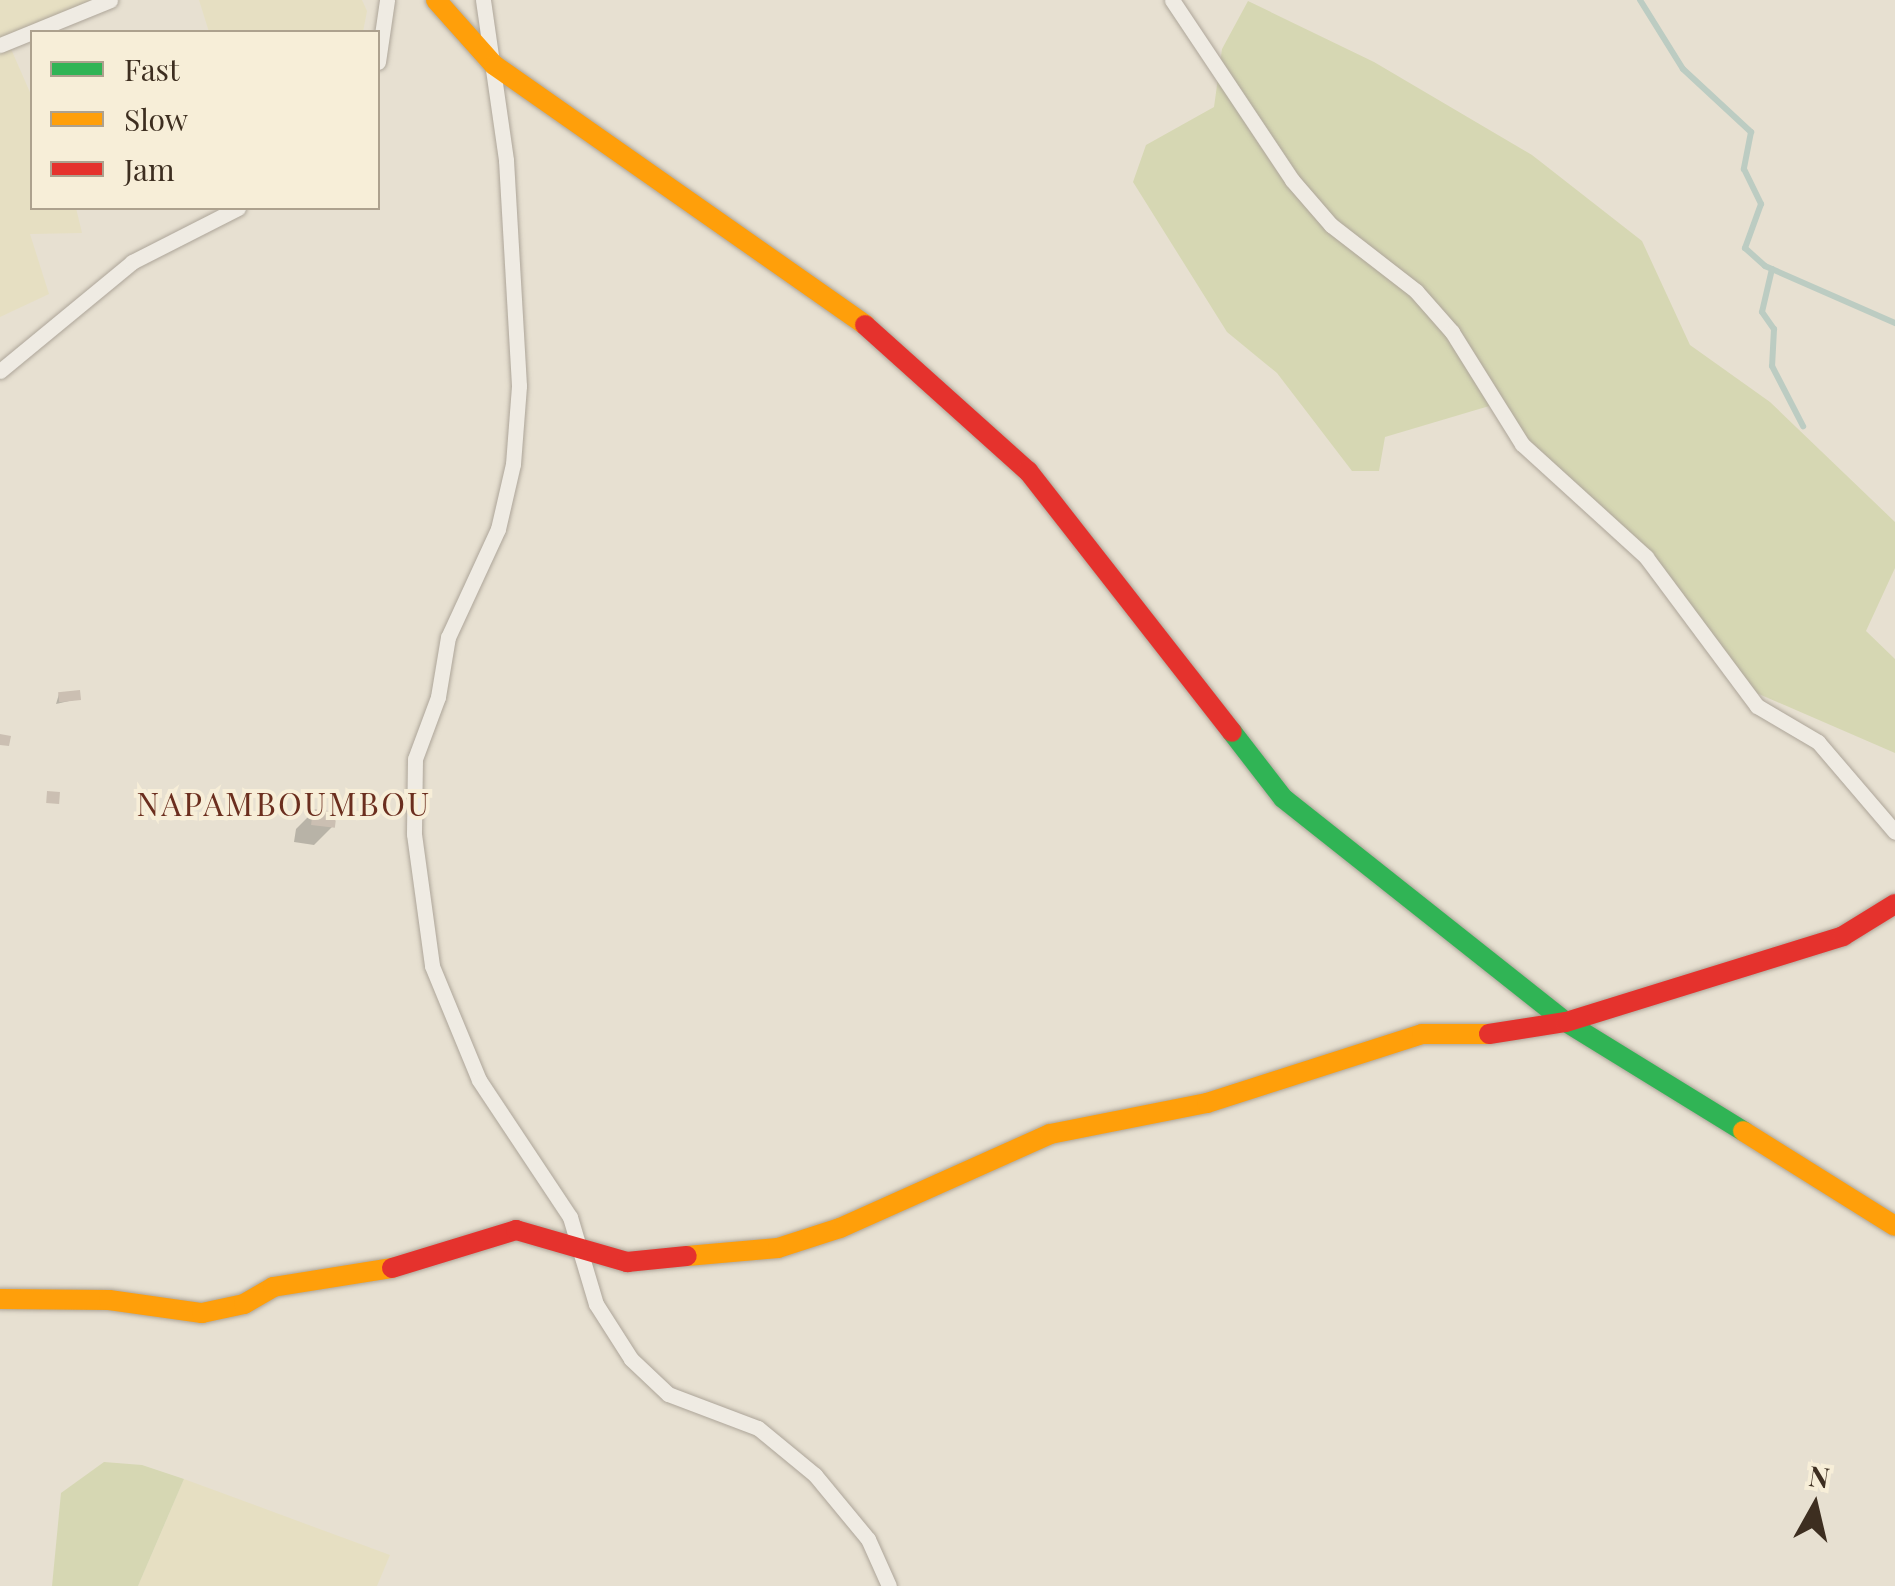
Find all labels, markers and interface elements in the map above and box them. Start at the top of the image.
legend [30,30,380,210]
text: Fast [124,49,180,89]
text: Slow [124,99,188,139]
text: Jam [124,149,175,189]
district label: NAPAMBOUMBOU [136,784,432,822]
north arrow [1765,1456,1865,1556]
text: N [1807,1456,1832,1496]

